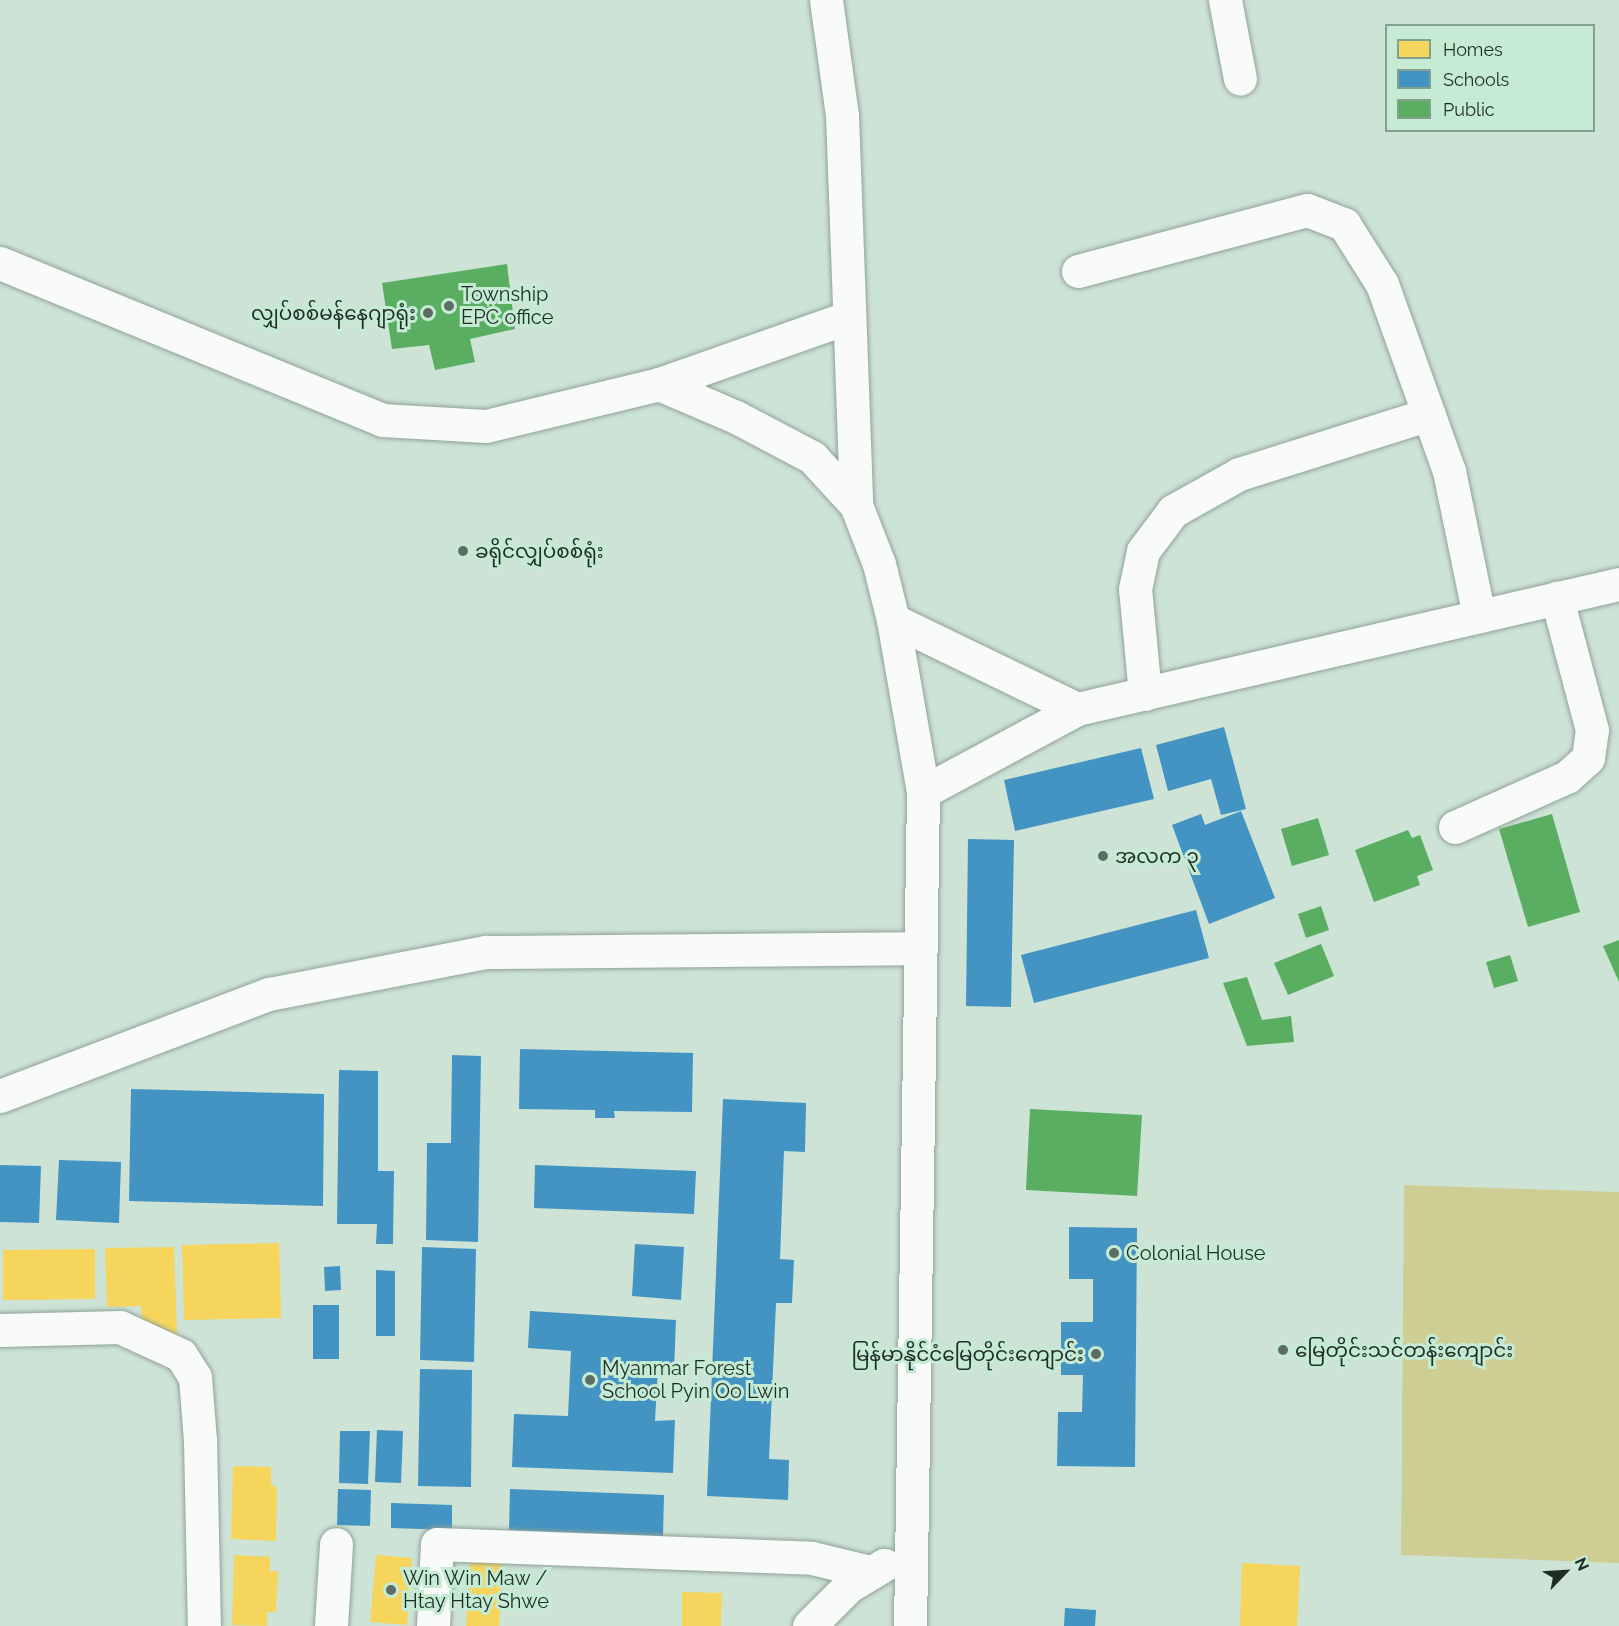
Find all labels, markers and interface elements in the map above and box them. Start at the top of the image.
legend [1385,24,1595,132]
text: Homes [1443,39,1503,60]
text: Schools [1443,69,1509,90]
text: Public [1443,99,1495,120]
place label: Township EPC office [461,282,553,329]
marker: Township EPC office [442,299,456,313]
place label: လျှပ်စစ်မန်နေဂျာရုံး [251,301,416,325]
marker: လျှပ်စစ်မန်နေဂျာရုံး [421,306,435,320]
place label: ခရိုင်လျှပ်စစ်ရုံး [475,539,604,563]
marker: ခရိုင်လျှပ်စစ်ရုံး [456,544,470,558]
place label: အလက ၃ [1115,844,1199,868]
marker: အလက ၃ [1096,849,1110,863]
place label: Colonial House [1126,1241,1266,1265]
marker: Colonial House [1107,1246,1121,1260]
place label: မြေတိုင်းသင်တန်းကျောင်း [1295,1338,1513,1362]
place label: မြန်မာနိုင်ငံမြေတိုင်းကျောင်း [851,1342,1084,1366]
marker: မြေတိုင်းသင်တန်းကျောင်း [1276,1343,1290,1357]
marker: မြန်မာနိုင်ငံမြေတိုင်းကျောင်း [1089,1347,1103,1361]
place label: Myanmar Forest School Pyin Oo Lwin [602,1356,790,1403]
marker: Myanmar Forest School Pyin Oo Lwin [583,1373,597,1387]
north arrow [1535,1542,1595,1602]
text: N [1571,1555,1593,1574]
place label: Win Win Maw / Htay Htay Shwe [403,1566,550,1613]
marker: Win Win Maw / Htay Htay Shwe [384,1583,398,1597]

